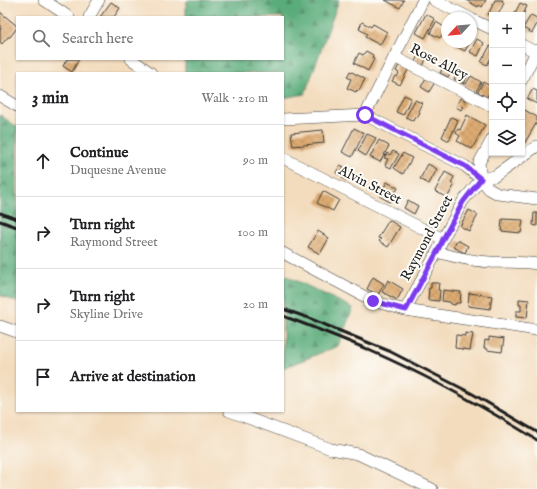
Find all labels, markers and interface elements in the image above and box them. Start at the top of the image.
north arrow [441,12,477,48]
map controls [489,12,525,156]
button: + [489,12,525,48]
search box [16,16,284,60]
icon: search [30,27,52,49]
text: Search here [62,29,133,48]
street label: Rose Alley [407,40,471,84]
button: − [489,48,525,84]
button: locate [489,84,525,120]
text: 3 min [32,88,69,109]
text: Walk · 210 m [202,90,268,107]
route start [356,106,374,124]
button: layers [489,120,525,156]
text: Continue [70,143,128,162]
icon: ahead [32,150,54,172]
text: 90 m [243,152,268,169]
street label: Alvin Street [335,161,405,209]
text: Duquesne Avenue [70,162,166,179]
street label: Raymond Street [397,192,457,284]
text: Turn right [70,215,135,234]
icon: right [32,222,54,244]
text: 100 m [238,224,268,241]
text: Raymond Street [70,234,158,251]
text: Turn right [70,287,135,306]
route end [364,292,382,310]
icon: right [32,294,54,316]
text: 20 m [243,296,268,313]
text: Skyline Drive [70,306,143,323]
icon: arrive [32,366,54,388]
text: Arrive at destination [70,367,196,386]

